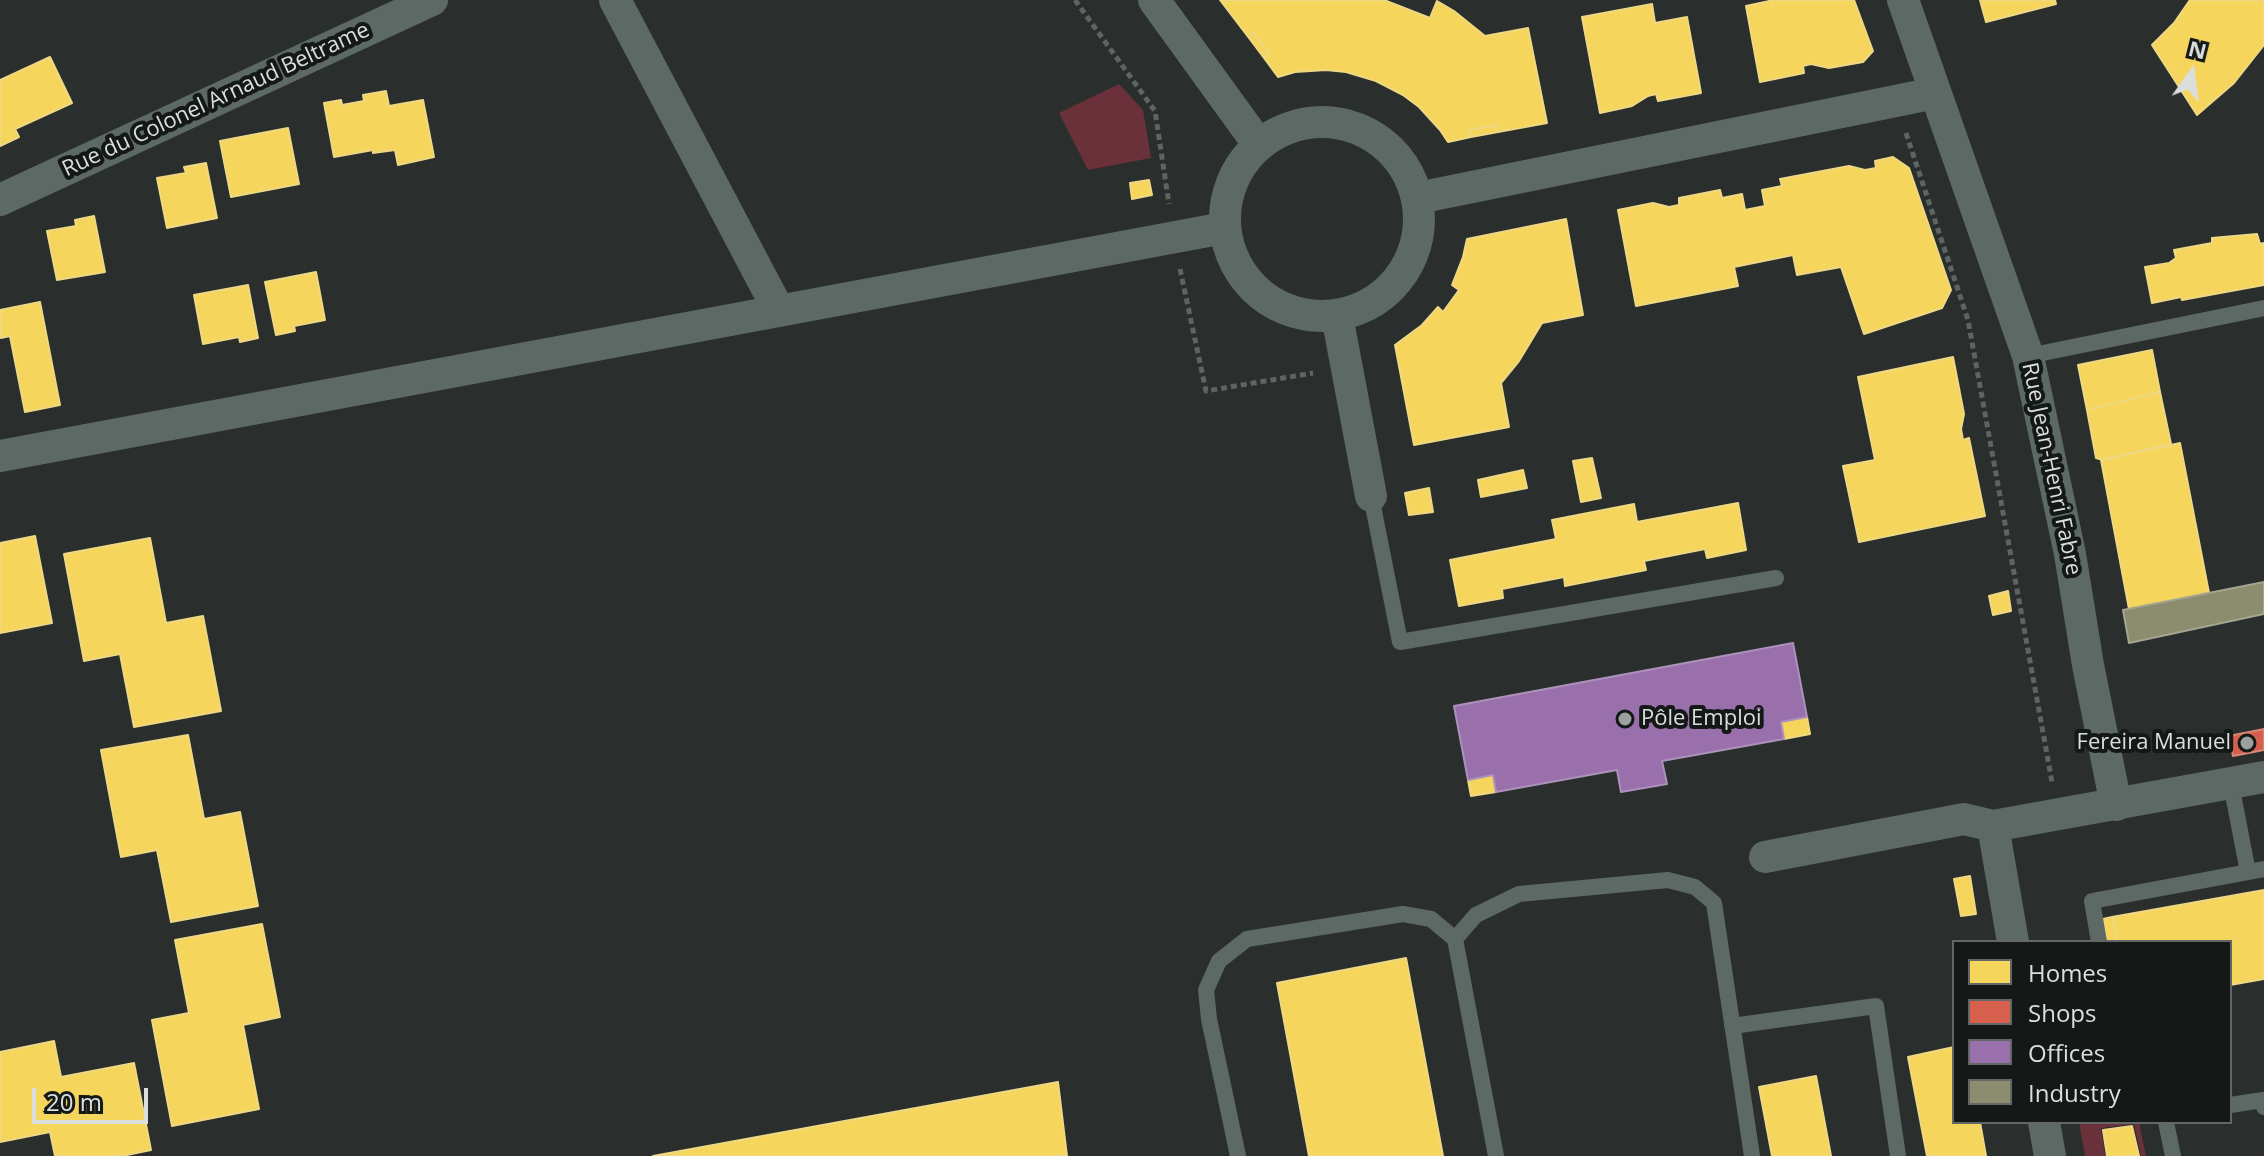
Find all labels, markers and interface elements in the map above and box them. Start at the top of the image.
street label: Rue du Colonel Arnaud Beltrame [58,17,374,183]
north arrow [2152,32,2232,112]
text: N [2185,32,2210,65]
street label: Rue Jean-Henri Fabre [2016,360,2086,578]
place label: Pôle Emploi [1641,706,1761,732]
marker: Pôle Emploi [1616,710,1634,728]
place label: Fereira Manuel [2077,730,2231,756]
marker: Fereira Manuel [2238,734,2256,752]
legend [1952,940,2232,1124]
text: Homes [2028,956,2107,989]
text: Shops [2028,996,2096,1029]
text: Offices [2028,1036,2105,1069]
scale bar [36,1072,152,1122]
text: Industry [2028,1076,2121,1109]
text: 20 m [46,1085,102,1118]

